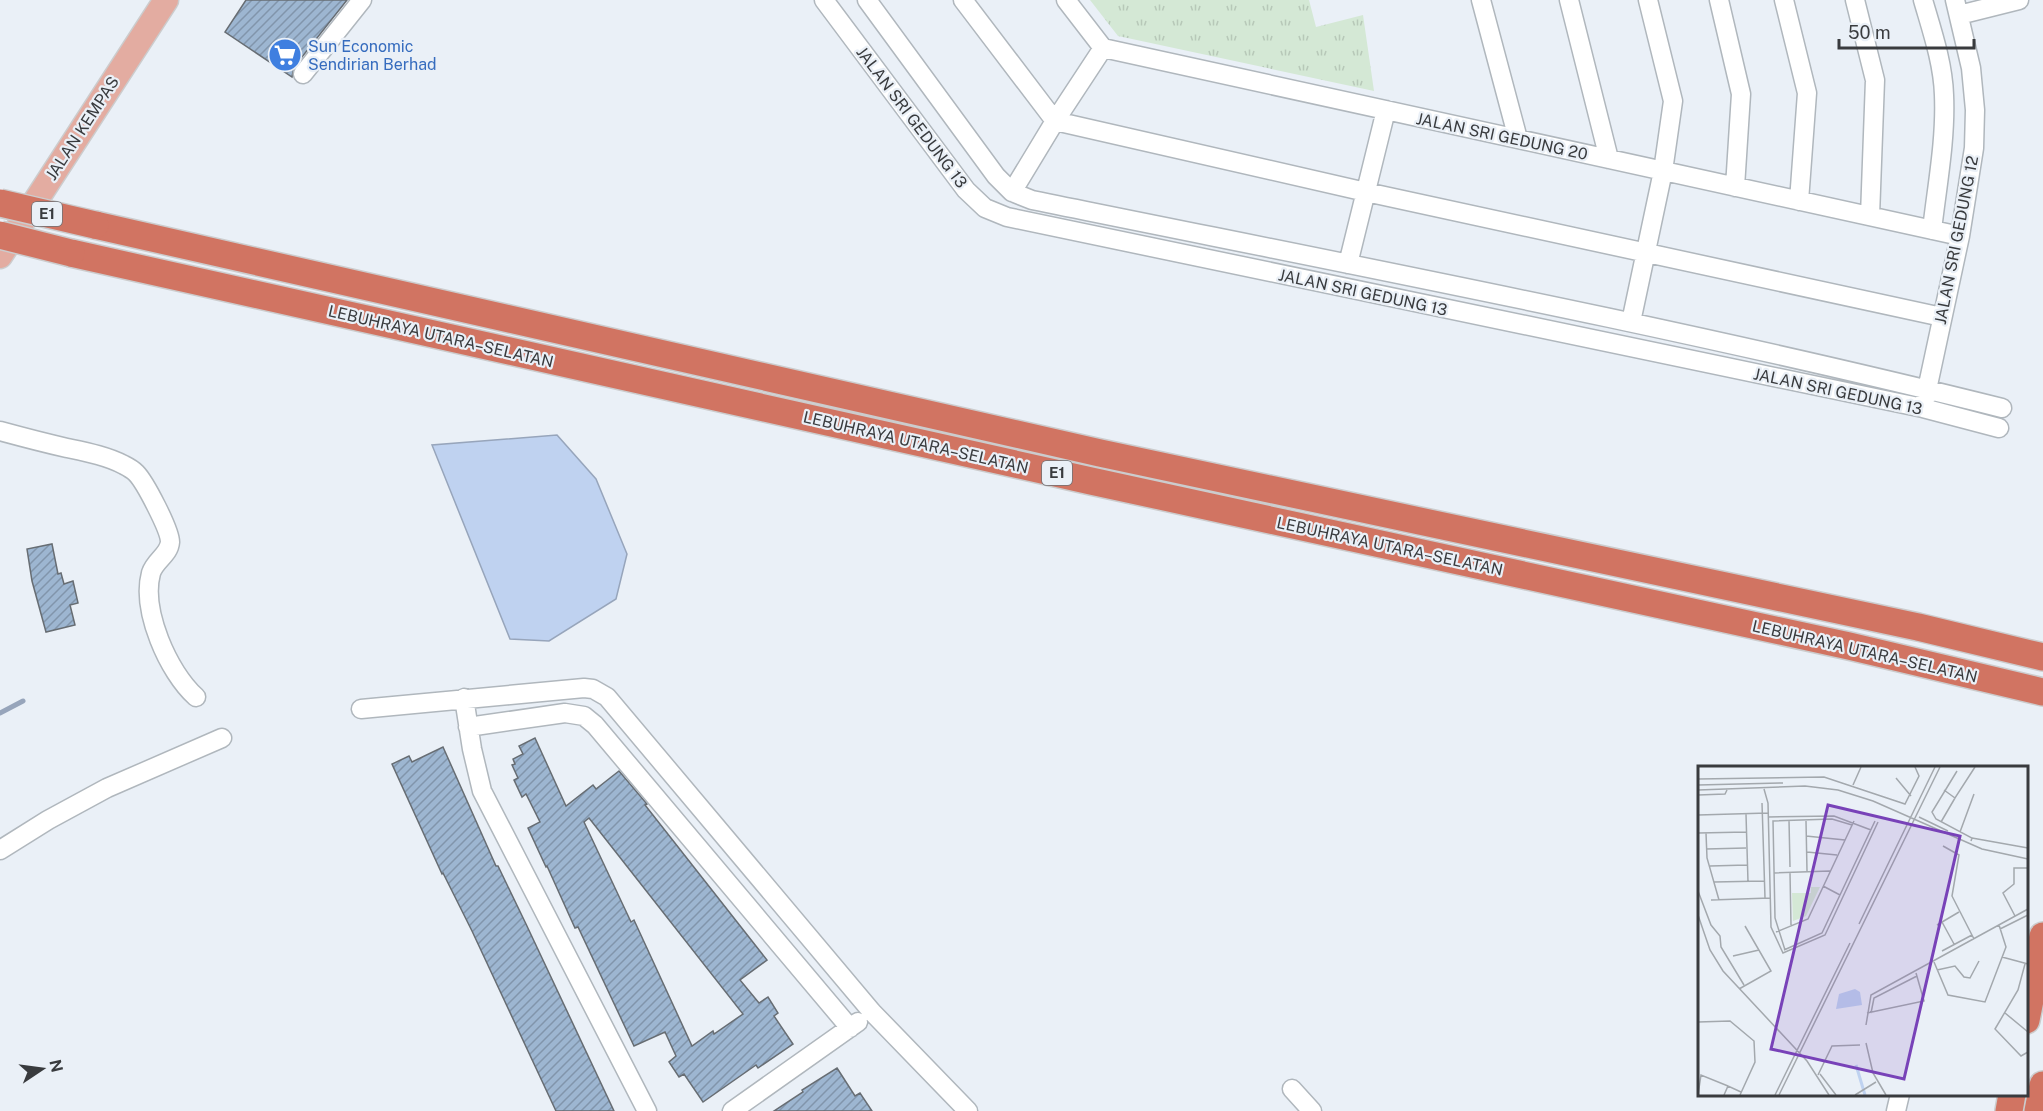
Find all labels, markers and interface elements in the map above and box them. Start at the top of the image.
scale bar [1839,12,1974,50]
text: 50 m [1848,22,1891,43]
supermarket icon: Sun Economic Sendirian Berhad [267,37,303,73]
place label: Sun Economic Sendirian Berhad [308,37,437,74]
street label: JALAN SRI GEDUNG 13 [852,43,971,192]
street label: JALAN KEMPAS [42,73,123,184]
street label: JALAN SRI GEDUNG 20 [1414,109,1590,164]
street label: JALAN SRI GEDUNG 12 [1931,154,1982,326]
road number: E1 [32,202,62,226]
street label: JALAN SRI GEDUNG 13 [1277,265,1449,320]
street label: LEBUHRAYA UTARA–SELATAN [326,301,555,372]
street label: JALAN SRI GEDUNG 13 [1752,364,1924,419]
street label: LEBUHRAYA UTARA–SELATAN [801,407,1030,478]
road number: E1 [1042,461,1072,485]
street label: LEBUHRAYA UTARA–SELATAN [1275,513,1505,580]
street label: LEBUHRAYA UTARA–SELATAN [1750,616,1979,687]
inset map [1698,766,2028,1096]
north arrow [12,1039,72,1099]
text: N [45,1058,67,1074]

